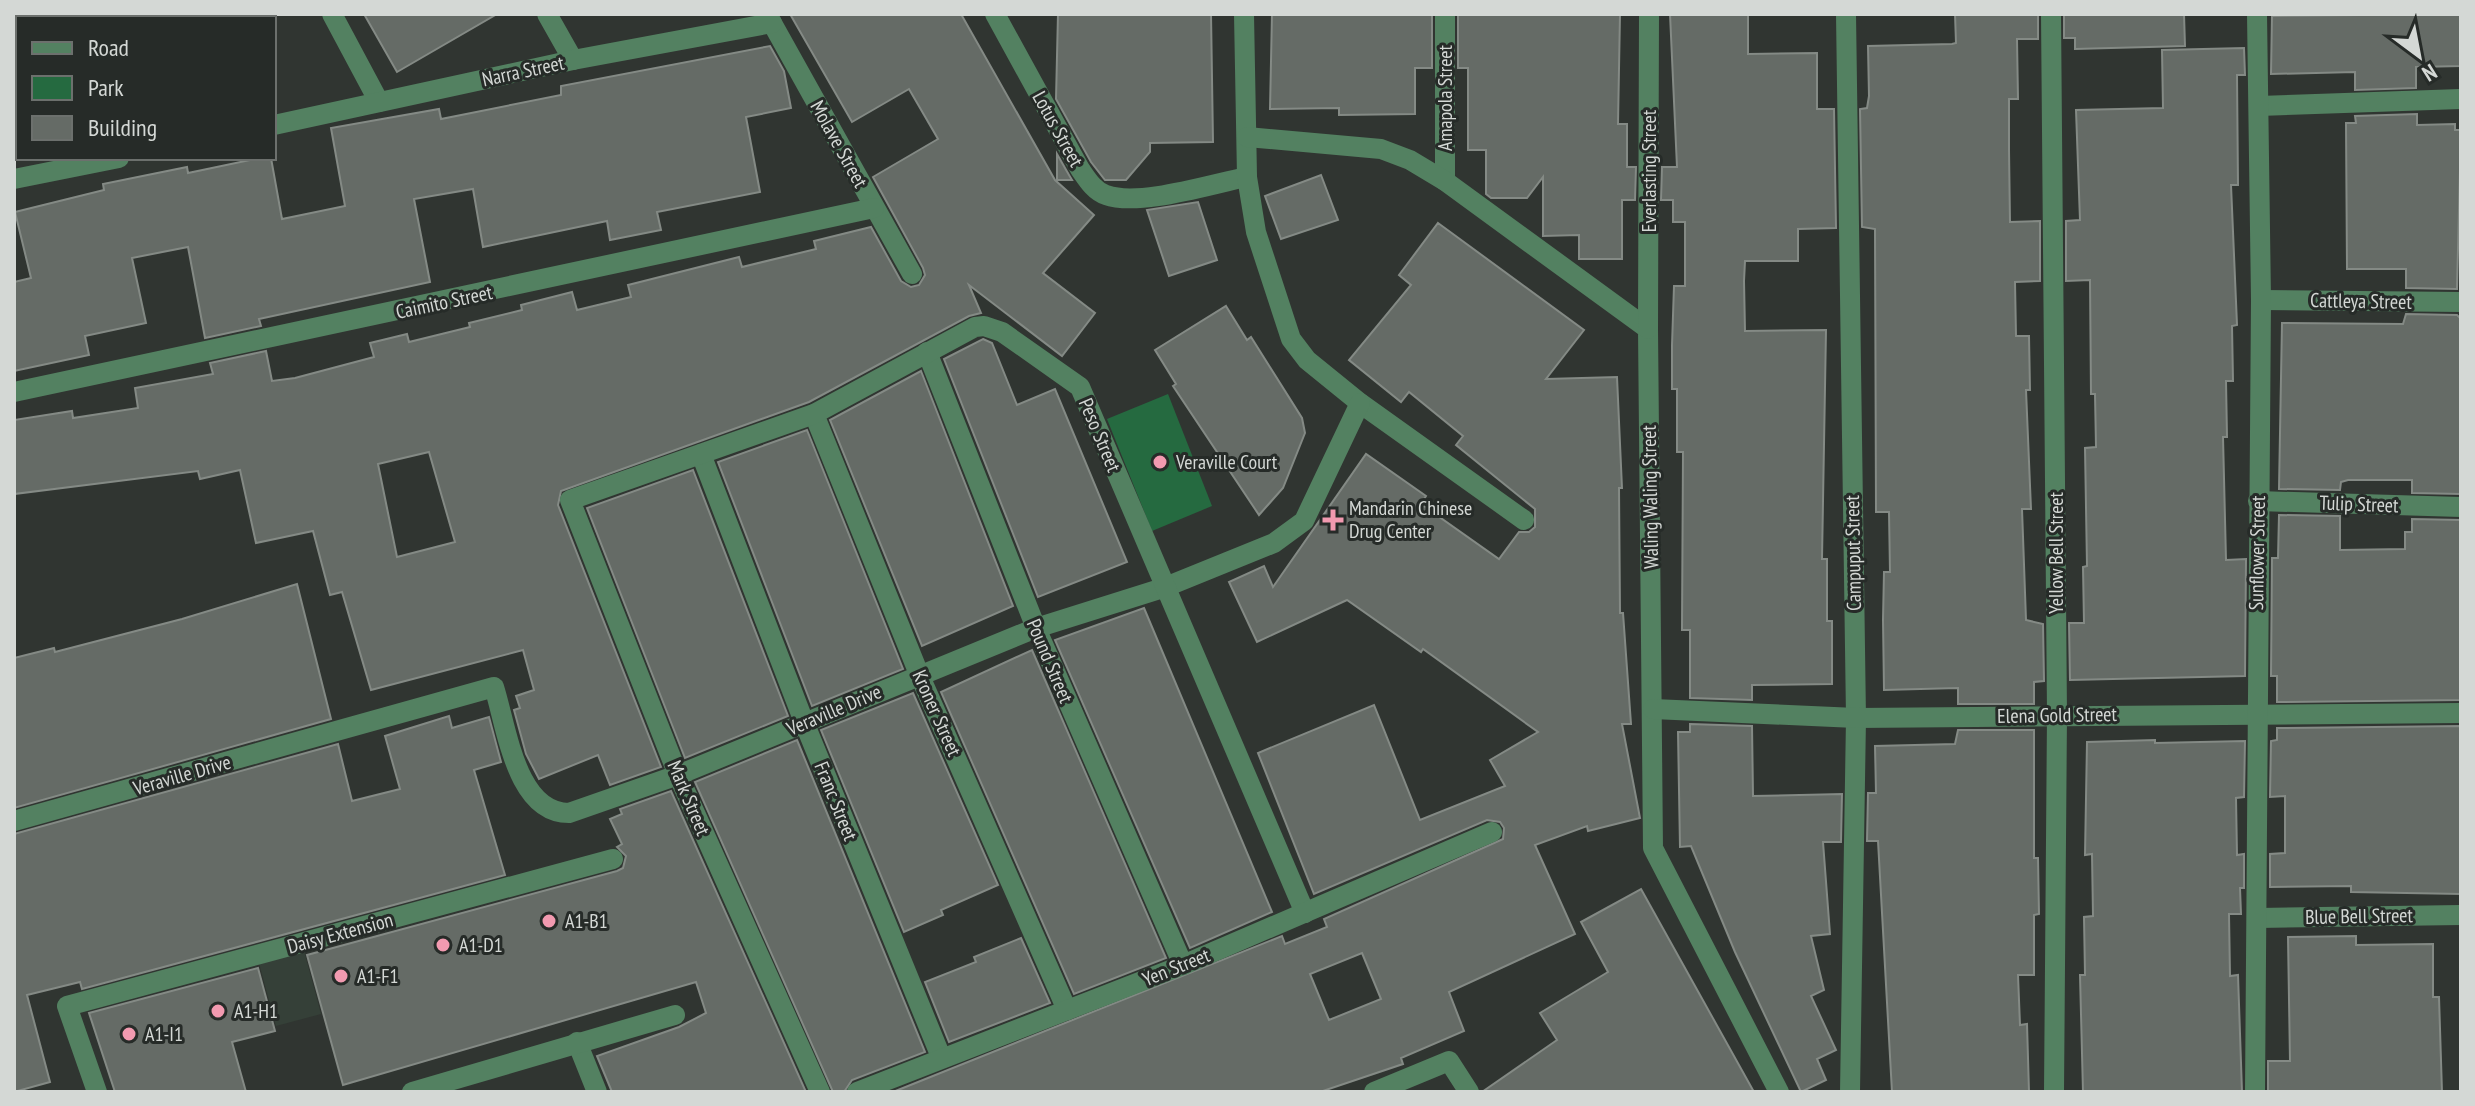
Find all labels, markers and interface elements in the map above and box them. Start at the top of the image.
legend [16,16,276,160]
north arrow [2379,16,2459,96]
text: Road [88,32,129,63]
street label: Amapola Street [1432,44,1458,151]
street label: Narra Street [480,50,567,92]
text: N [2417,58,2442,88]
text: Park [88,72,124,103]
street label: Lotus Street [1027,87,1090,172]
street label: Molave Street [804,96,874,193]
street label: Everlasting Street [1636,109,1662,232]
text: Building [88,112,157,143]
street label: Caimito Street [393,279,495,325]
street label: Cattleya Street [2310,287,2413,315]
street label: Peso Street [1073,394,1127,476]
street label: Waling Waling Street [1636,424,1664,569]
place label: Veraville Court [1175,449,1278,475]
marker: Veraville Court [1151,453,1169,471]
street label: Tulip Street [2319,490,2400,518]
street label: Yellow Bell Street [2043,492,2069,614]
street label: Campuput Street [1839,494,1867,611]
place label: Mandarin Chinese Drug Center [1349,495,1472,544]
street label: Sunflower Street [2243,495,2271,611]
marker: Mandarin Chinese Drug Center [1324,511,1342,529]
street label: Pound Street [1021,615,1080,707]
street label: Kroner Street [906,666,968,761]
street label: Veraville Drive [782,678,885,742]
street label: Elena Gold Street [1997,701,2118,729]
street label: Veraville Drive [129,749,234,802]
street label: Mark Street [662,756,717,840]
street label: Franc Street [808,758,864,845]
street label: Blue Bell Street [2305,902,2414,930]
street label: Daisy Extension [284,906,396,960]
place label: A1-B1 [565,908,608,934]
marker: A1-B1 [540,912,558,930]
place label: A1-D1 [459,932,503,958]
marker: A1-D1 [434,936,452,954]
street label: Yen Street [1139,942,1214,992]
place label: A1-F1 [357,963,399,989]
marker: A1-F1 [332,967,350,985]
place label: A1-H1 [234,998,278,1024]
marker: A1-H1 [209,1002,227,1020]
place label: A1-I1 [145,1021,183,1047]
marker: A1-I1 [120,1025,138,1043]

